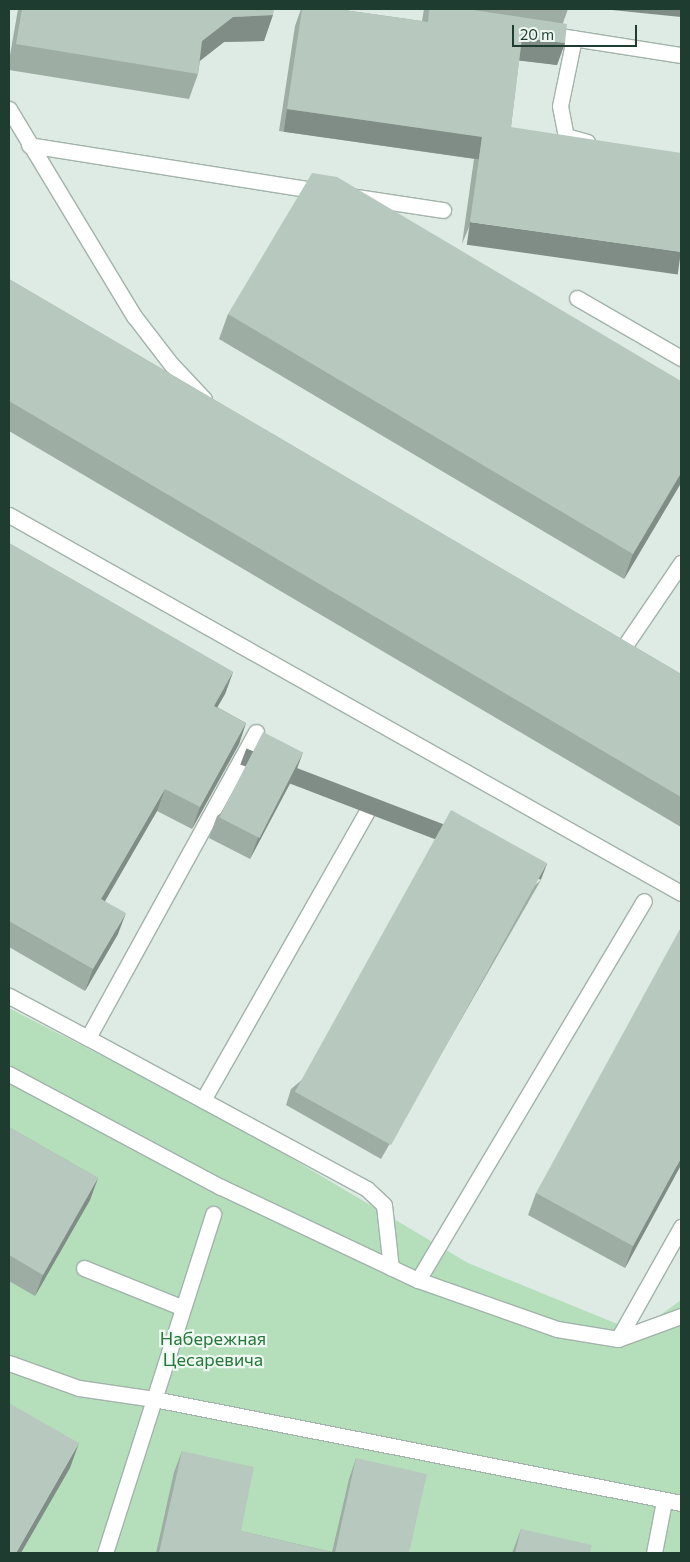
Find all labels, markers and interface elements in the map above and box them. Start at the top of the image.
scale bar [515,15,640,47]
text: 20 m [520,25,554,43]
park label: Набережная Цесаревича [160,1328,266,1370]

